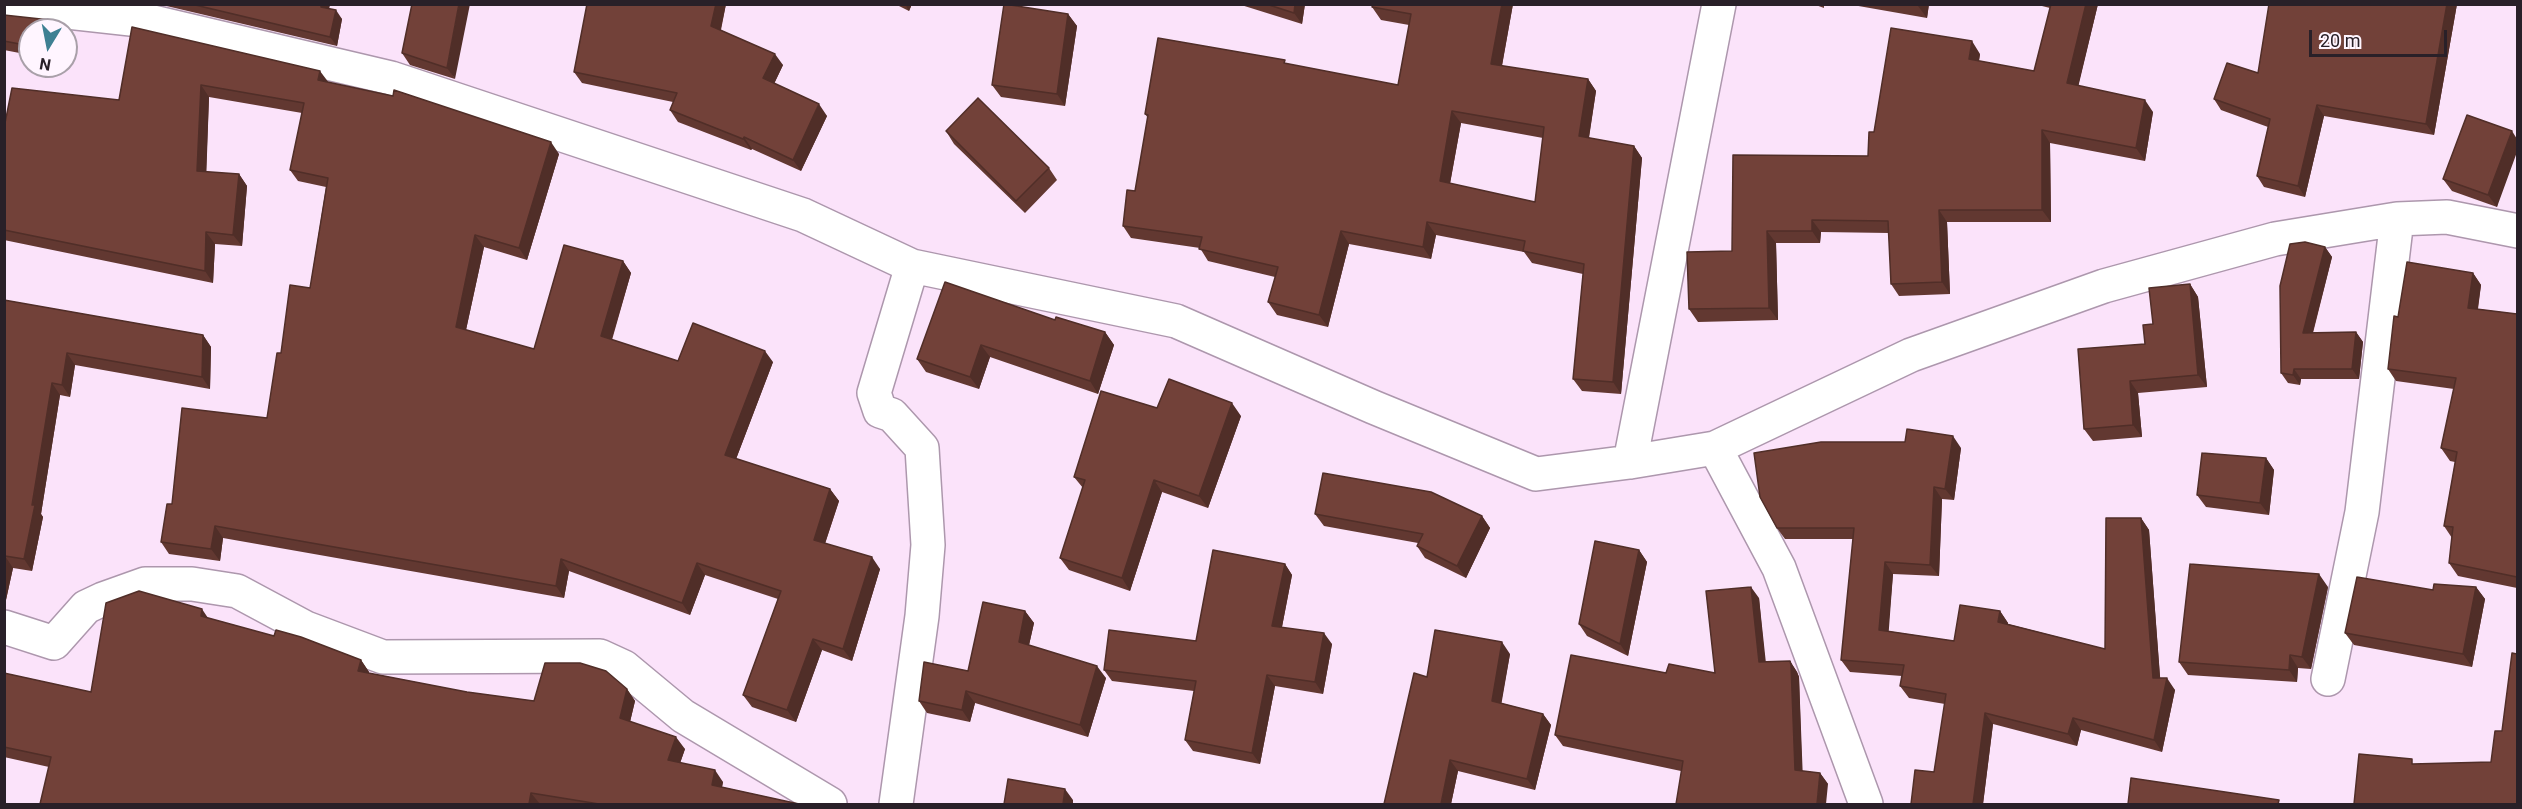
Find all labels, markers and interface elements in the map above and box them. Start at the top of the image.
north arrow [18,18,78,78]
scale bar [2312,18,2450,56]
text: 20 m [2320,30,2360,51]
text: N [38,54,52,75]

